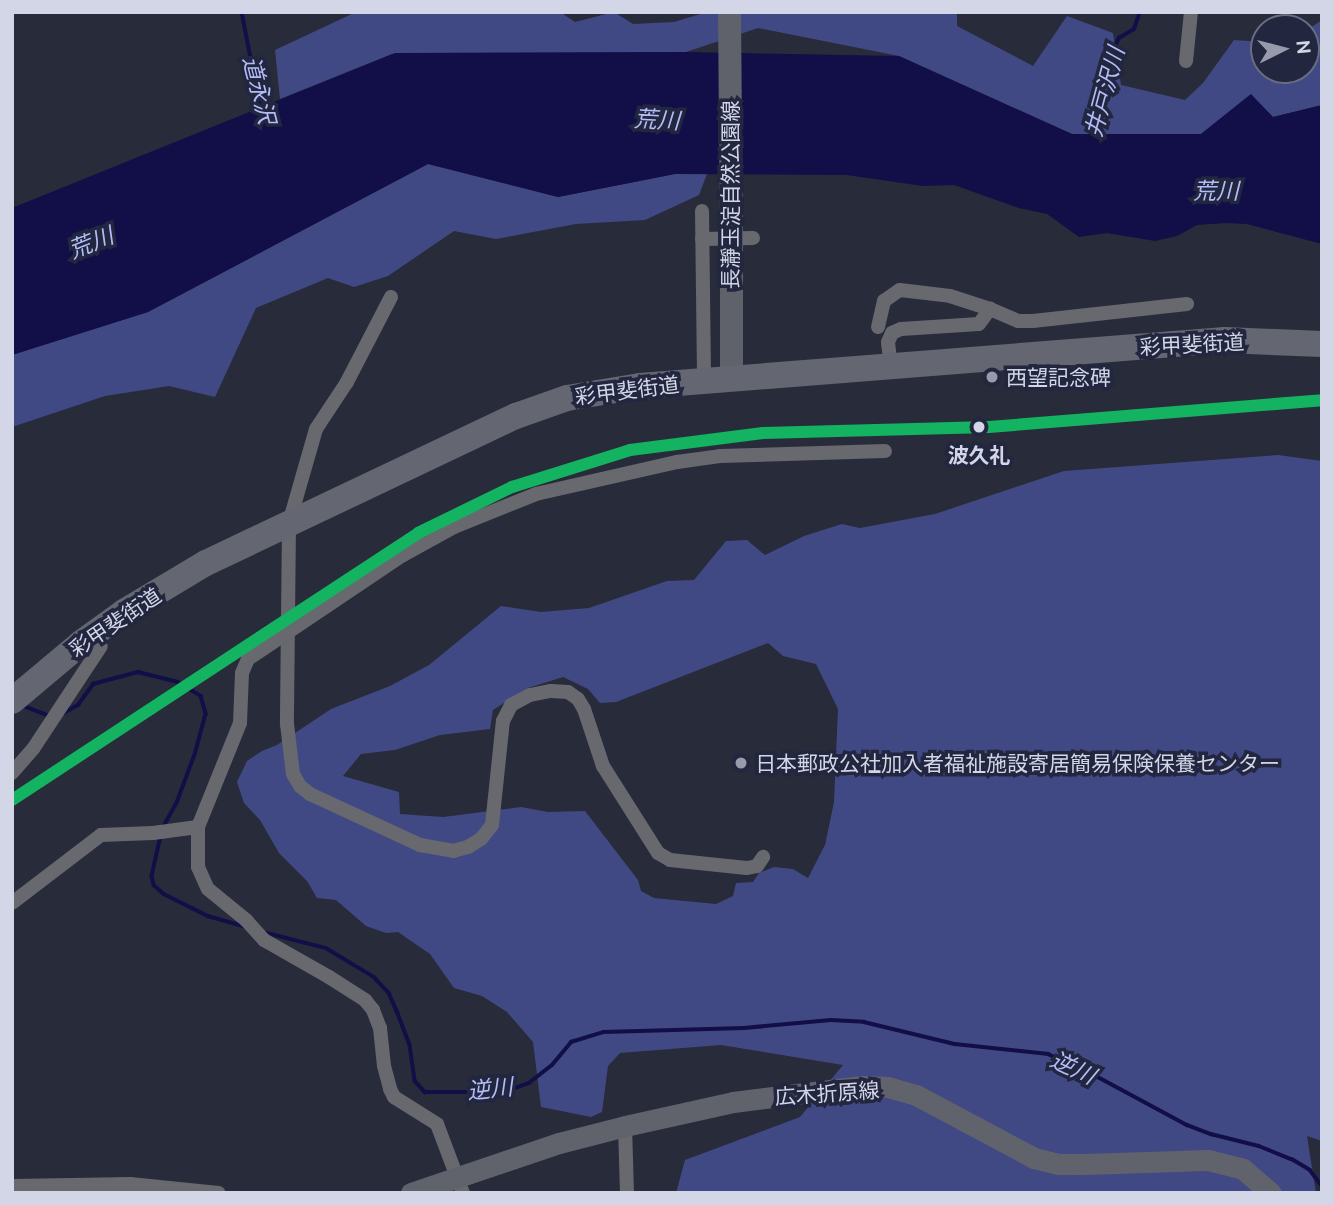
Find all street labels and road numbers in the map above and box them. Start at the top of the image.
street label: 長瀞玉淀自然公園線 [717,101,743,289]
street label: 彩甲斐街道 [1139,329,1245,359]
street label: 彩甲斐街道 [573,371,681,409]
street label: 彩甲斐街道 [64,582,166,662]
street label: 広木折原線 [774,1077,880,1109]

